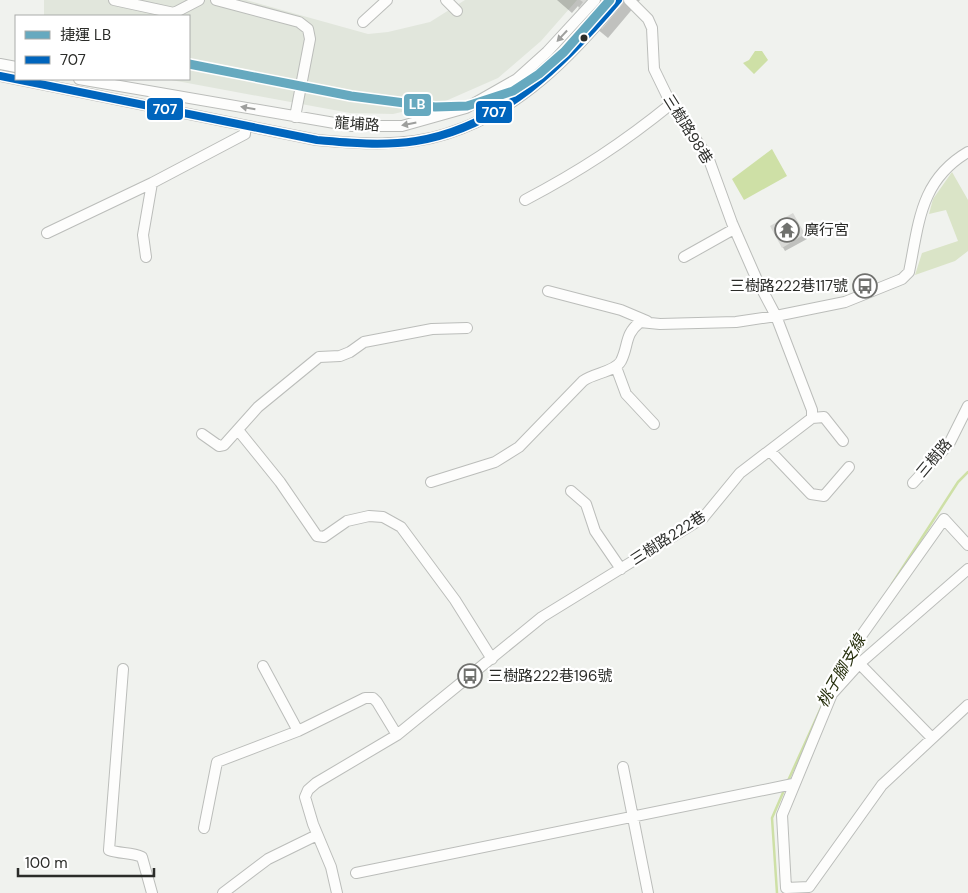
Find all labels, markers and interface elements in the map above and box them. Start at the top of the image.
legend [15,15,190,80]
text: 捷運 LB [60,25,111,45]
one-way arrow [556,30,568,42]
unlabelled marker [579,33,589,43]
text: 707 [60,50,86,70]
street label: 三樹路98巷 [659,91,717,167]
line badge: LB [403,93,432,117]
text: LB [409,95,425,113]
line badge: 707 [146,97,184,121]
text: 707 [153,100,178,118]
line badge: 707 [475,100,513,124]
text: 707 [482,103,507,121]
one-way arrow [240,104,256,112]
street label: 龍埔路 [334,112,380,136]
one-way arrow [401,120,417,128]
temple icon: 廣行宮 [774,217,800,243]
place label: 廣行宮 [804,220,849,240]
bus stop icon: 三樹路222巷117號 [852,273,878,299]
place label: 三樹路222巷117號 [730,276,848,296]
street label: 三樹路 [912,434,956,482]
street label: 三樹路222巷 [627,506,709,570]
water label: 桃子腳支線 [812,629,871,711]
bus stop icon: 三樹路222巷196號 [457,663,483,689]
place label: 三樹路222巷196號 [488,666,612,686]
scale bar [18,846,154,878]
text: 100 m [25,853,68,873]

